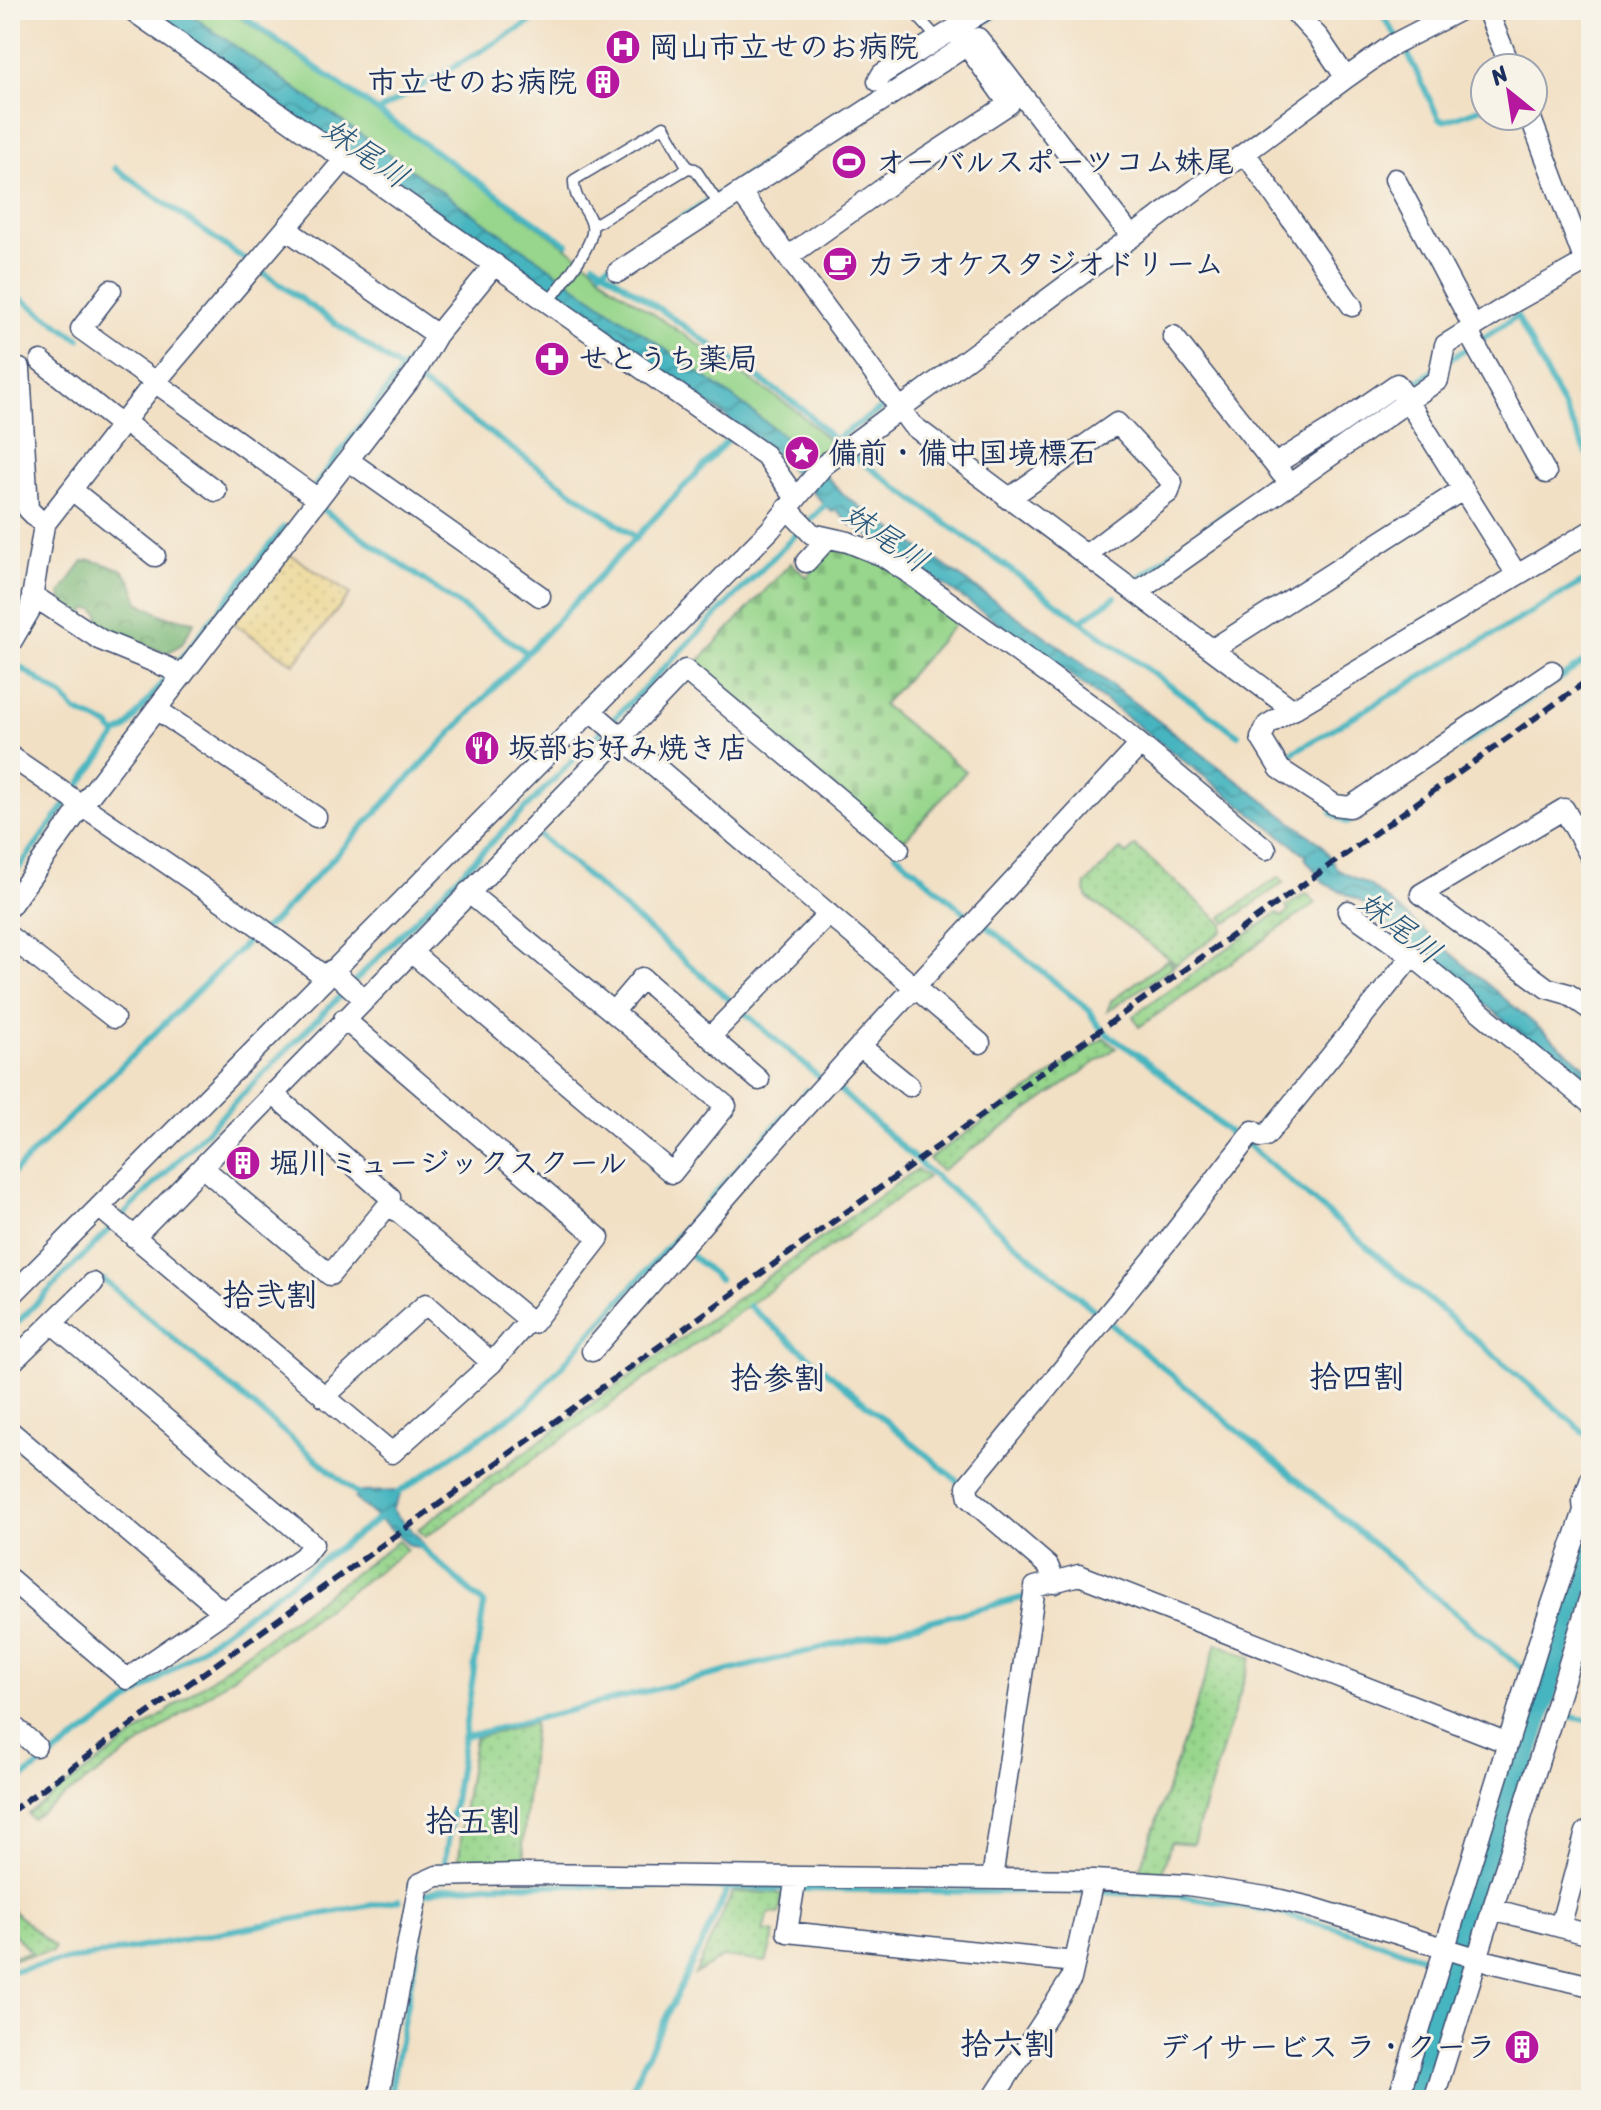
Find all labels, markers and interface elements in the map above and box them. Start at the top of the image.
place label: 岡山市立せのお病院 [649,20,918,74]
hospital icon: 岡山市立せのお病院 [604,28,642,66]
north arrow [1469,52,1549,132]
text: N [1482,54,1516,96]
place label: 市立せのお病院 [368,55,577,109]
building icon: 市立せのお病院 [584,63,622,101]
water label: 妹尾川 [310,103,421,204]
place label: オーバルスポーツコム妹尾 [875,135,1234,189]
sports icon: オーバルスポーツコム妹尾 [830,143,868,181]
place label: カラオケスタジオドリーム [866,237,1224,291]
cafe icon: カラオケスタジオドリーム [821,245,859,283]
place label: せとうち薬局 [578,332,758,386]
pharmacy icon: せとうち薬局 [533,340,571,378]
place label: 備前・備中国境標石 [828,426,1098,480]
place icon: 備前・備中国境標石 [783,434,821,472]
water label: 妹尾川 [830,487,941,588]
place label: 坂部お好み焼き店 [508,721,748,775]
restaurant icon: 坂部お好み焼き店 [463,729,501,767]
water label: 妹尾川 [1344,875,1455,979]
place label: 堀川ミュージックスクール [269,1136,628,1190]
building icon: 堀川ミュージックスクール [224,1144,262,1182]
district label: 拾弐割 [222,1267,318,1324]
district label: 拾四割 [1309,1349,1405,1406]
district label: 拾参割 [730,1350,826,1407]
district label: 拾五割 [425,1793,521,1850]
district label: 拾六割 [960,2016,1056,2073]
place label: デイサービス ラ・クーラ [1159,2020,1496,2074]
building icon: デイサービス ラ・クーラ [1503,2028,1541,2066]

